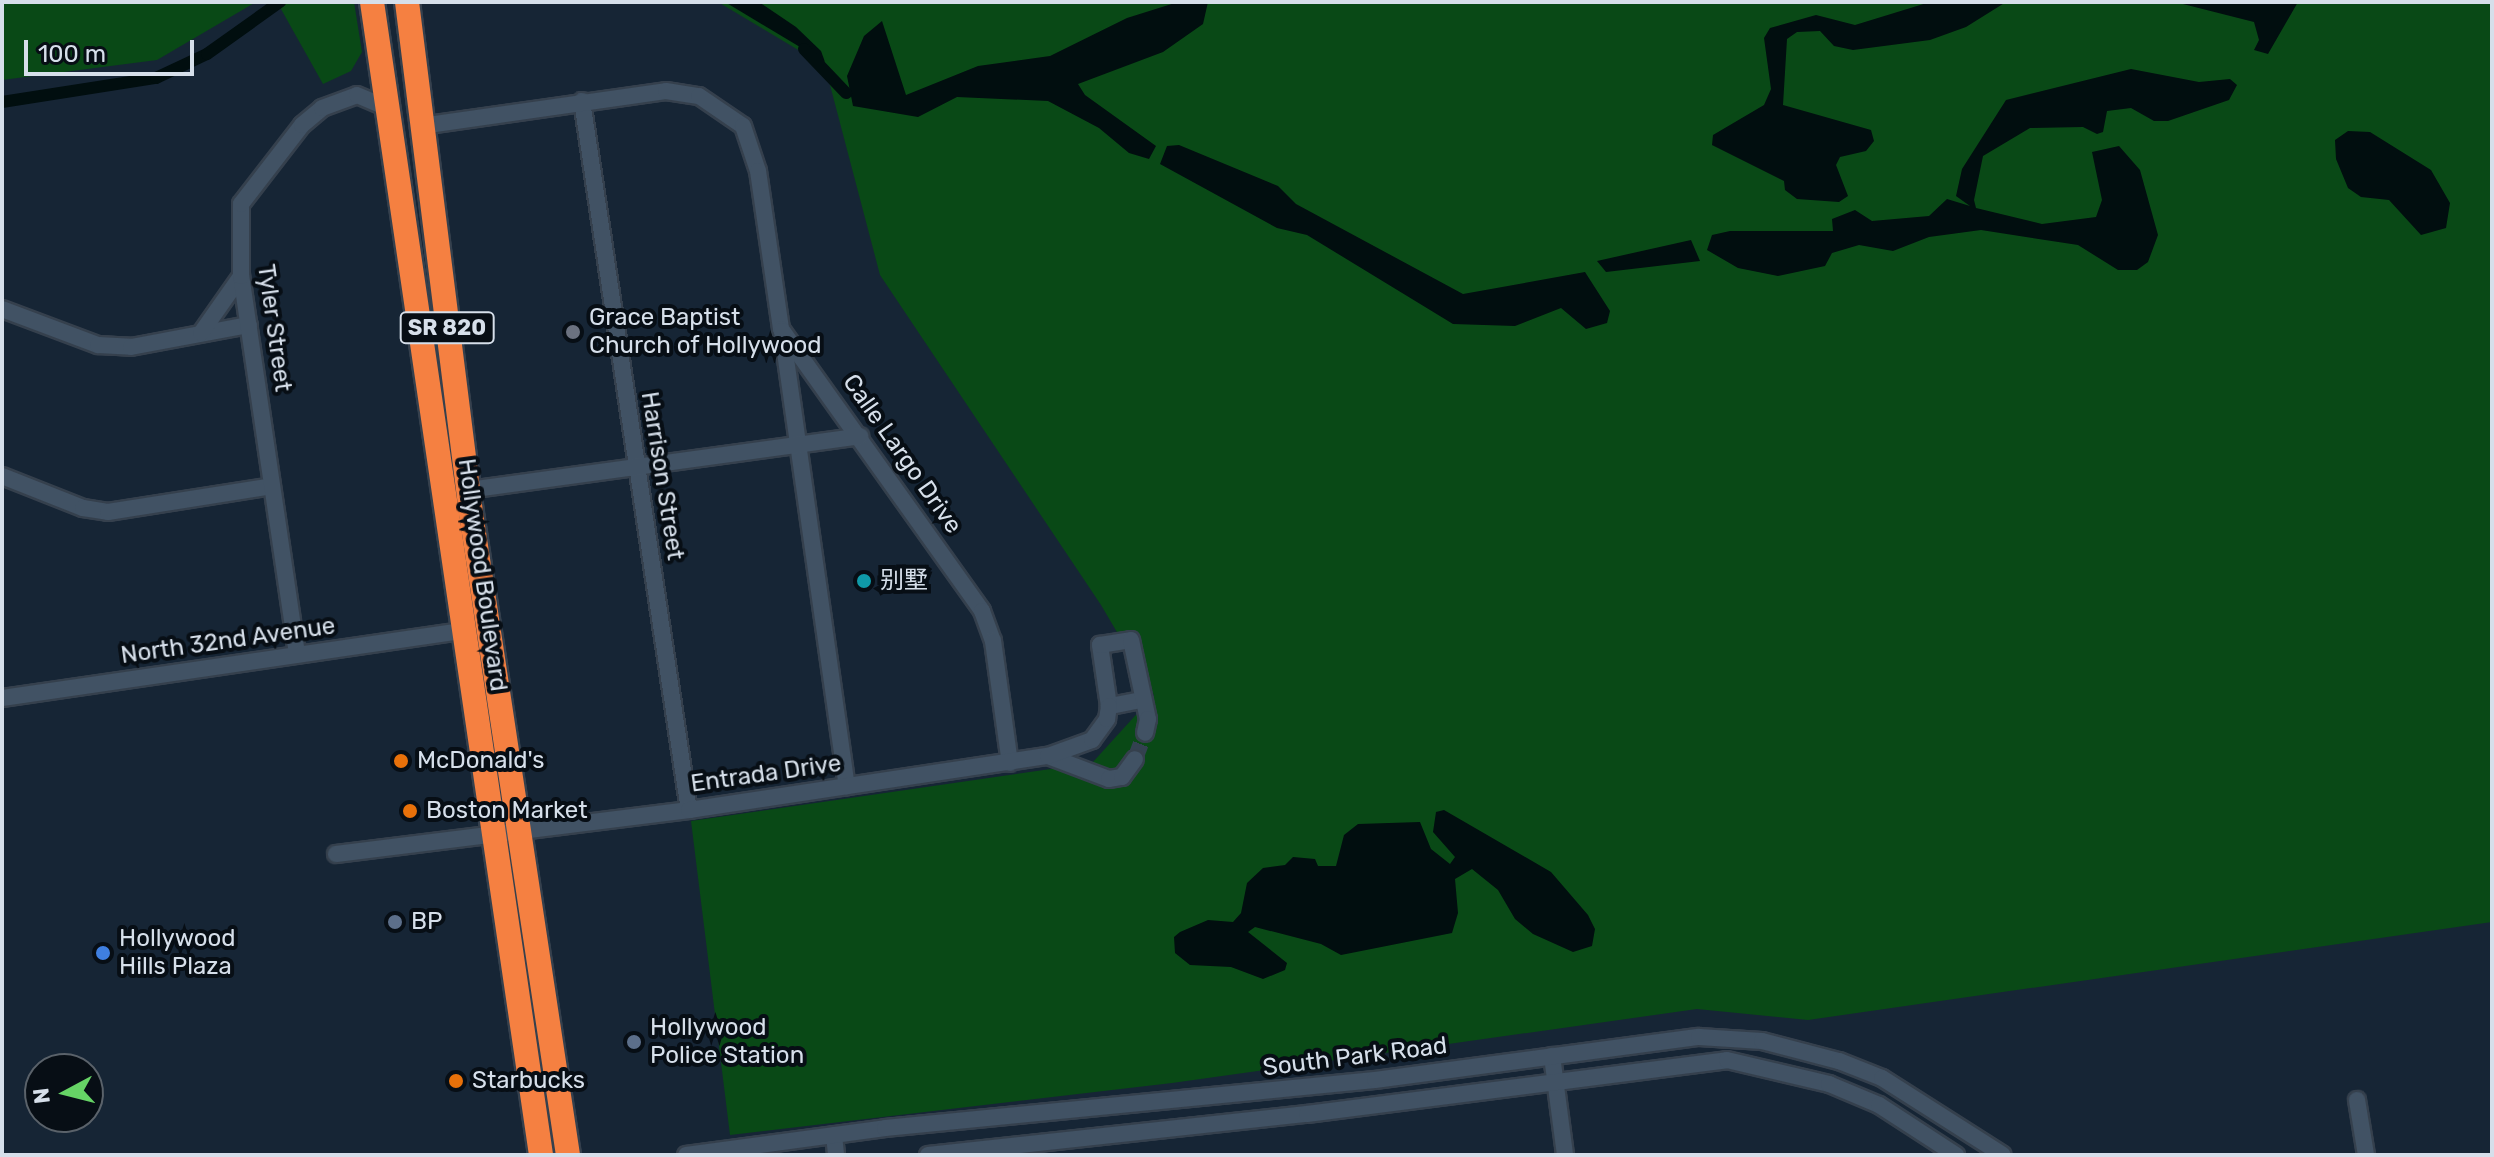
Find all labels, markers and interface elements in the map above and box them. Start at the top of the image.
scale bar [28,24,198,74]
text: 100 m [38,40,106,68]
street label: Tyler Street [251,262,297,394]
place label: Grace Baptist Church of Hollywood [589,304,822,360]
road number: SR 820 [399,310,495,346]
marker: Grace Baptist Church of Hollywood [564,323,582,341]
street label: Calle Largo Drive [836,369,968,539]
street label: Harrison Street [634,390,690,562]
street label: Hollywood Boulevard [451,457,513,693]
place label: 别墅 [880,567,928,595]
marker: 别墅 [855,572,873,590]
street label: North 32nd Avenue [119,612,337,670]
place label: McDonald's [417,747,544,775]
street label: Entrada Drive [689,749,843,799]
marker: McDonald's [392,752,410,770]
place label: Boston Market [426,797,588,825]
marker: Boston Market [401,802,419,820]
place label: BP [411,908,442,936]
marker: BP [386,913,404,931]
place label: Hollywood Hills Plaza [119,925,236,981]
marker: Hollywood Hills Plaza [94,944,112,962]
place label: Hollywood Police Station [650,1014,804,1070]
street label: South Park Road [1261,1031,1449,1083]
marker: Hollywood Police Station [625,1033,643,1051]
north arrow [24,1053,104,1133]
place label: Starbucks [472,1067,585,1095]
marker: Starbucks [447,1072,465,1090]
text: N [27,1086,56,1105]

